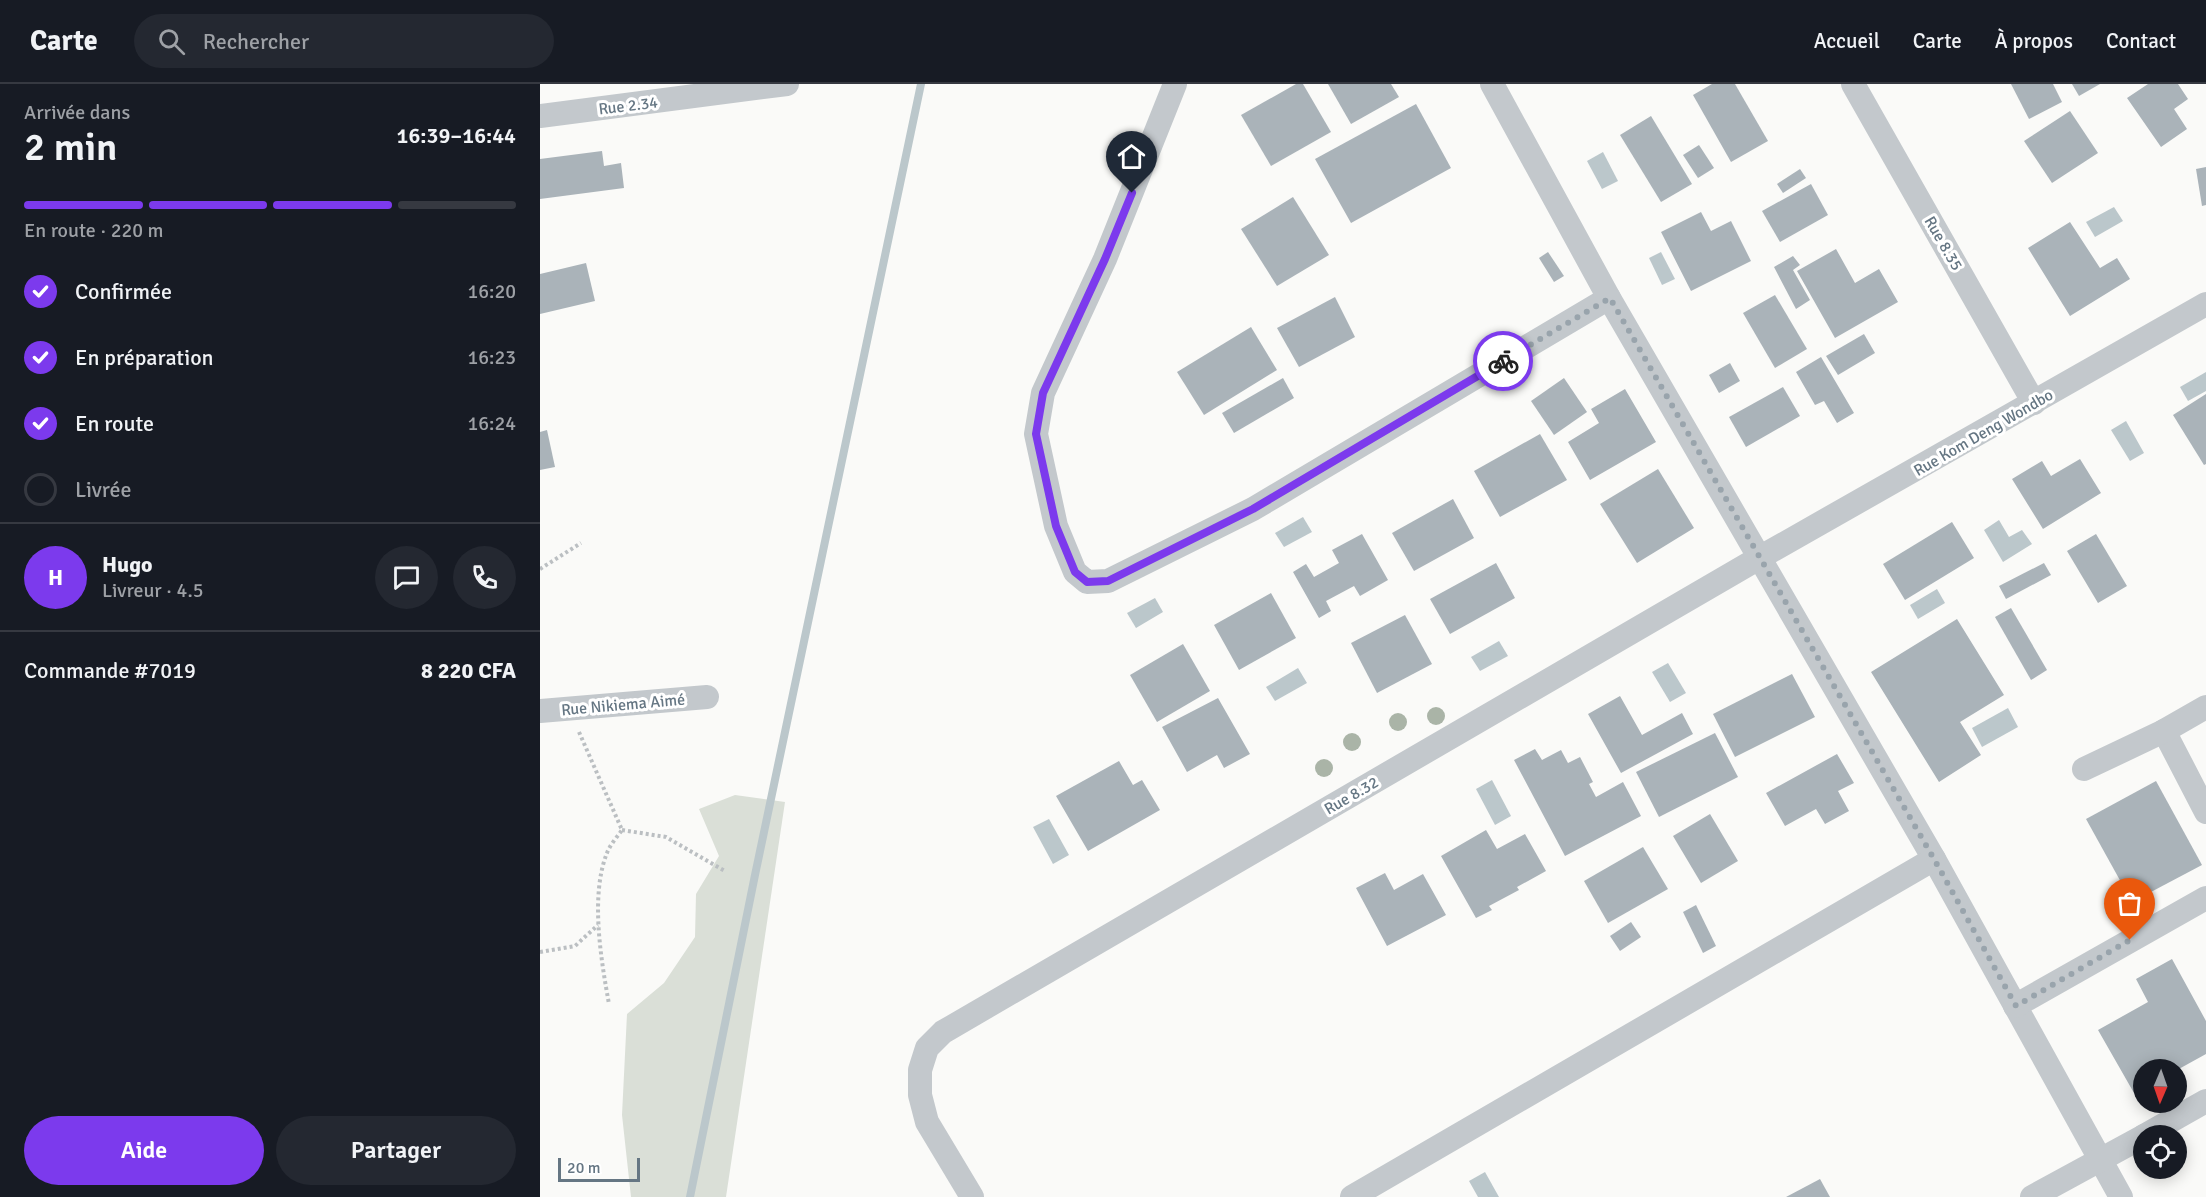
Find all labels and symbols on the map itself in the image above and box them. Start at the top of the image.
street label: Rue 2.34 [597,92,659,120]
pin [1106,131,1157,193]
street label: Rue 8.35 [1920,213,1967,274]
courier [1473,331,1533,391]
street label: Rue Kom Deng Wondbo [1910,385,2057,481]
street label: Rue Nikiema Aimé [560,690,686,720]
street label: Rue 8.32 [1321,772,1382,819]
pin [2104,878,2155,940]
north arrow [2133,1059,2187,1113]
scale bar [558,1155,640,1182]

